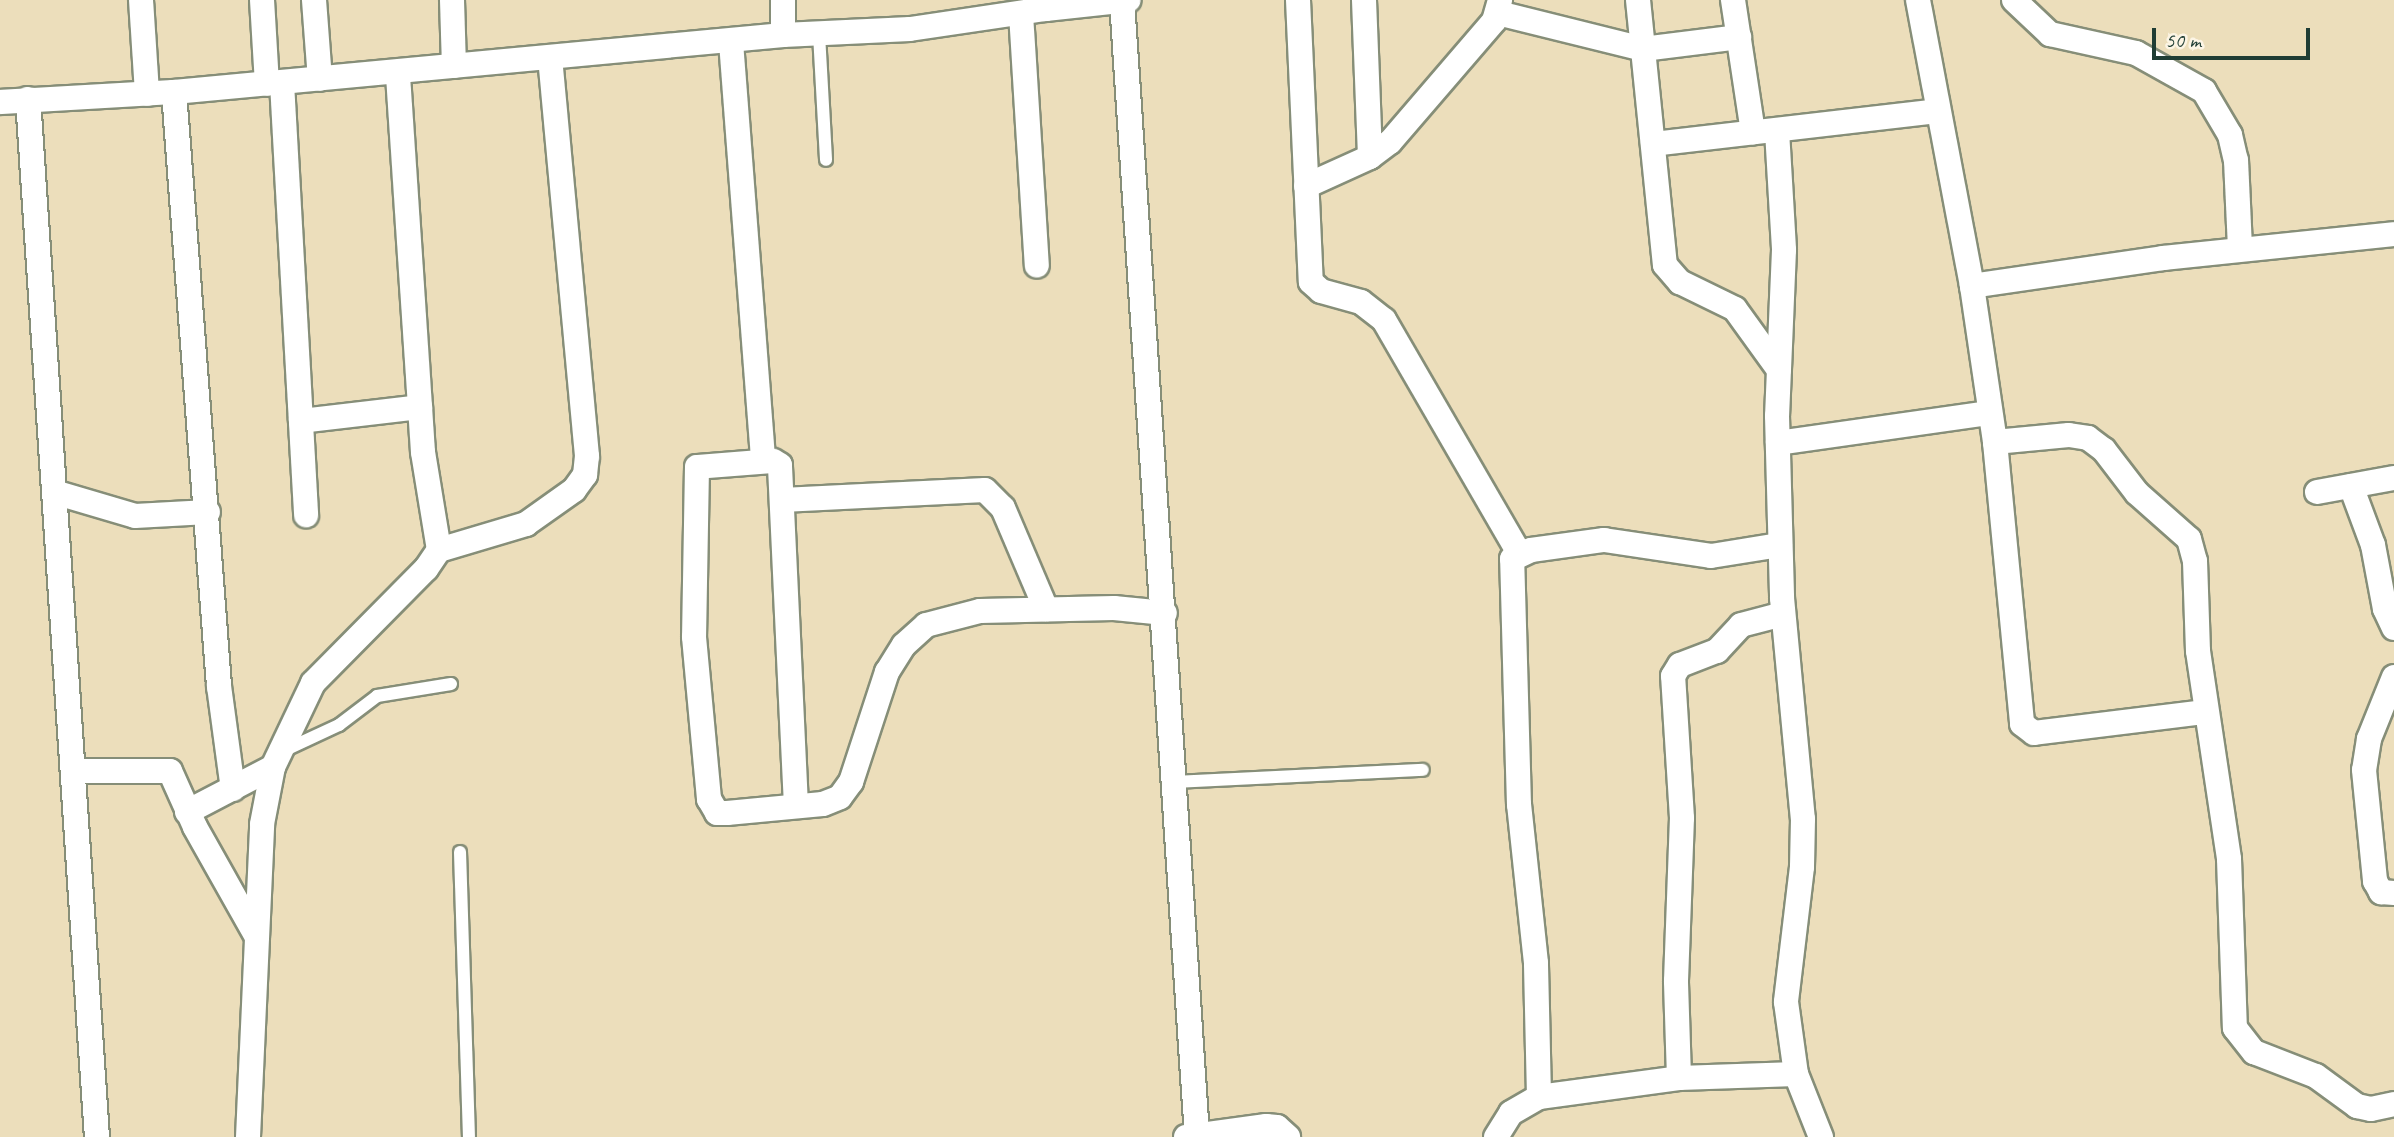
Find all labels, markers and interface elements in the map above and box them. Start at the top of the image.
scale bar [2156,14,2314,58]
text: 50 m [2165,27,2201,53]

